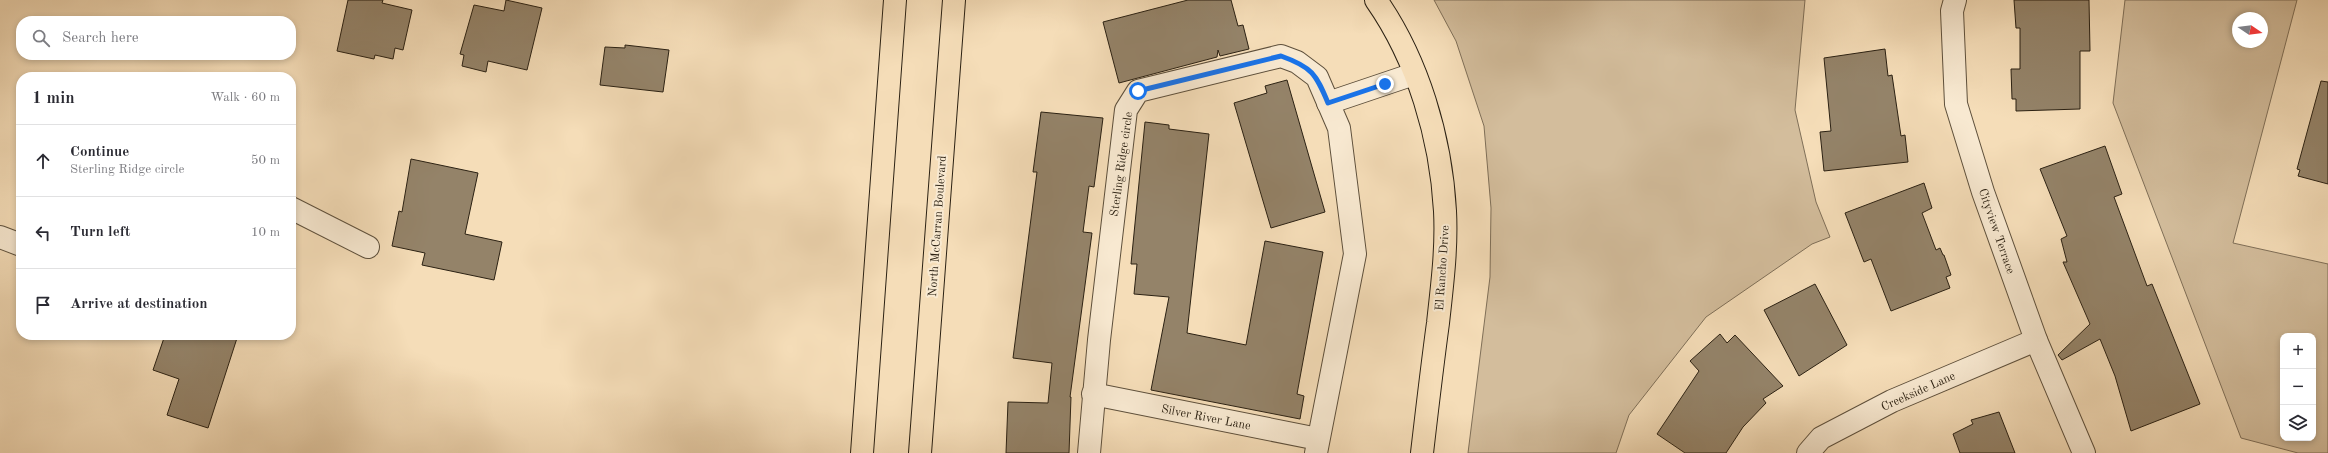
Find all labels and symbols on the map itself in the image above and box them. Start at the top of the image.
north arrow [2232,12,2268,48]
route end [1376,75,1394,93]
route start [1129,82,1147,100]
street label: Sterling Ridge circle [1109,110,1135,217]
street label: North McCarran Boulevard [927,155,949,297]
street label: Cityview Terrace [1976,187,2016,276]
street label: El Rancho Drive [1434,224,1452,311]
street label: Creekside Lane [1880,370,1958,414]
street label: Silver River Lane [1160,403,1252,433]

